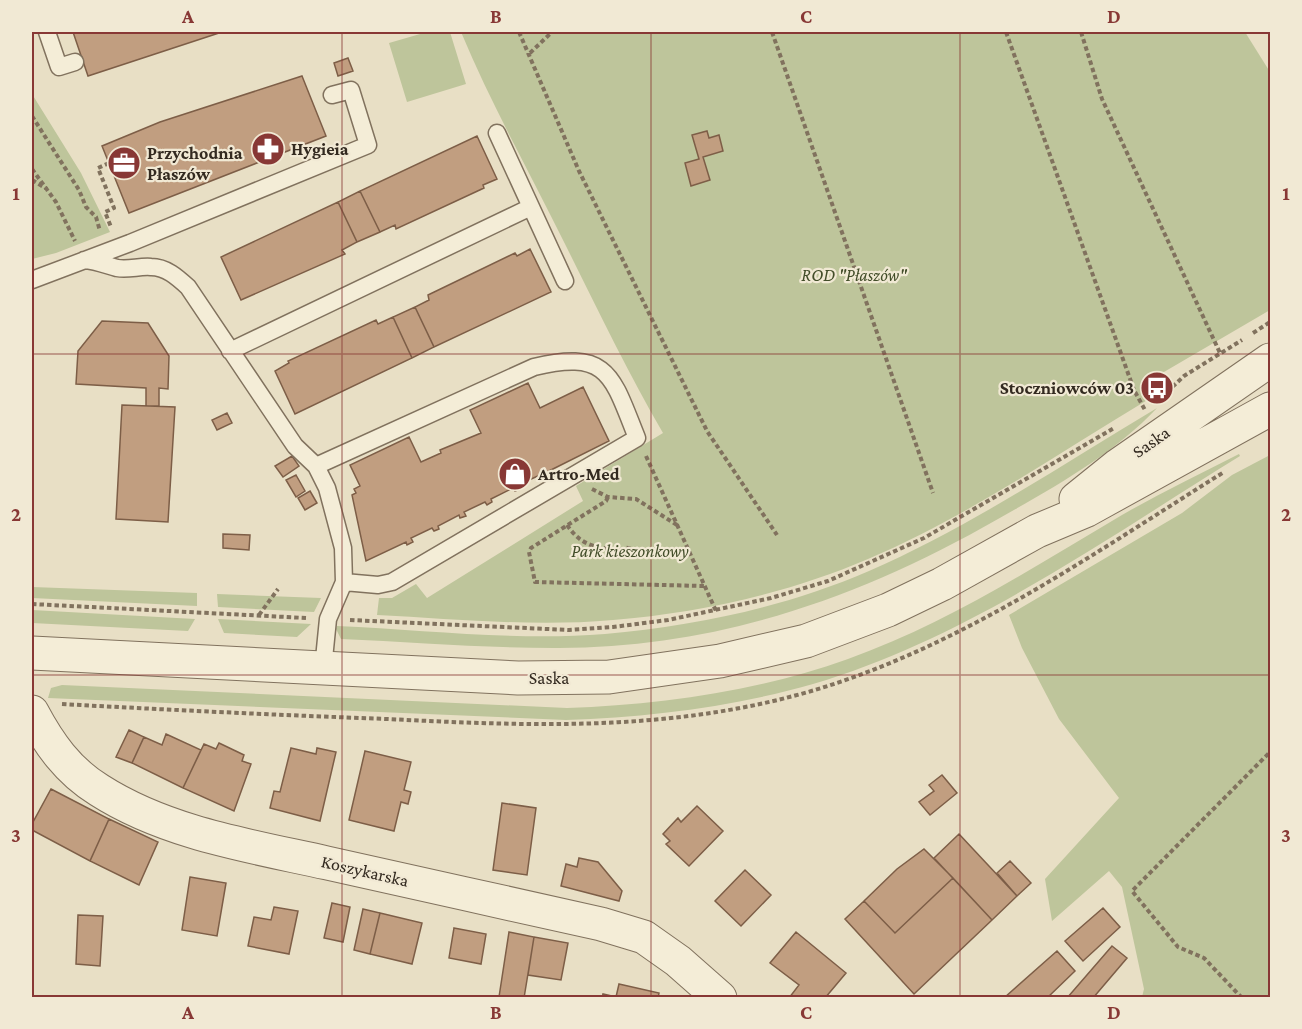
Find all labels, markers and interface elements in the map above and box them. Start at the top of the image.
text: A [181,5,195,27]
text: B [490,5,502,27]
text: C [800,5,812,27]
text: D [1107,5,1121,27]
pharmacy icon: Hygieia [250,131,286,167]
place label: Hygieia [291,139,349,159]
place label: Przychodnia Płaszów [147,143,243,184]
office icon: Przychodnia Płaszów [106,145,142,181]
text: 1 [12,182,20,204]
text: 1 [1282,182,1290,204]
park label: ROD "Płaszów" [801,265,907,285]
bus stop icon: Stoczniowców 03 [1139,370,1175,406]
place label: Stoczniowców 03 [1000,378,1134,398]
street label: Saska [1129,422,1173,462]
shop icon: Artro-Med [497,456,533,492]
place label: Artro-Med [537,464,620,484]
text: 2 [11,503,21,525]
text: 2 [1281,503,1291,525]
park label: Park kieszonkowy [571,541,689,561]
street label: Saska [529,668,569,688]
text: 3 [11,824,21,846]
text: 3 [1281,824,1291,846]
street label: Koszykarska [319,851,411,891]
text: A [181,1001,195,1023]
text: B [490,1001,502,1023]
text: C [800,1001,812,1023]
text: D [1107,1001,1121,1023]

